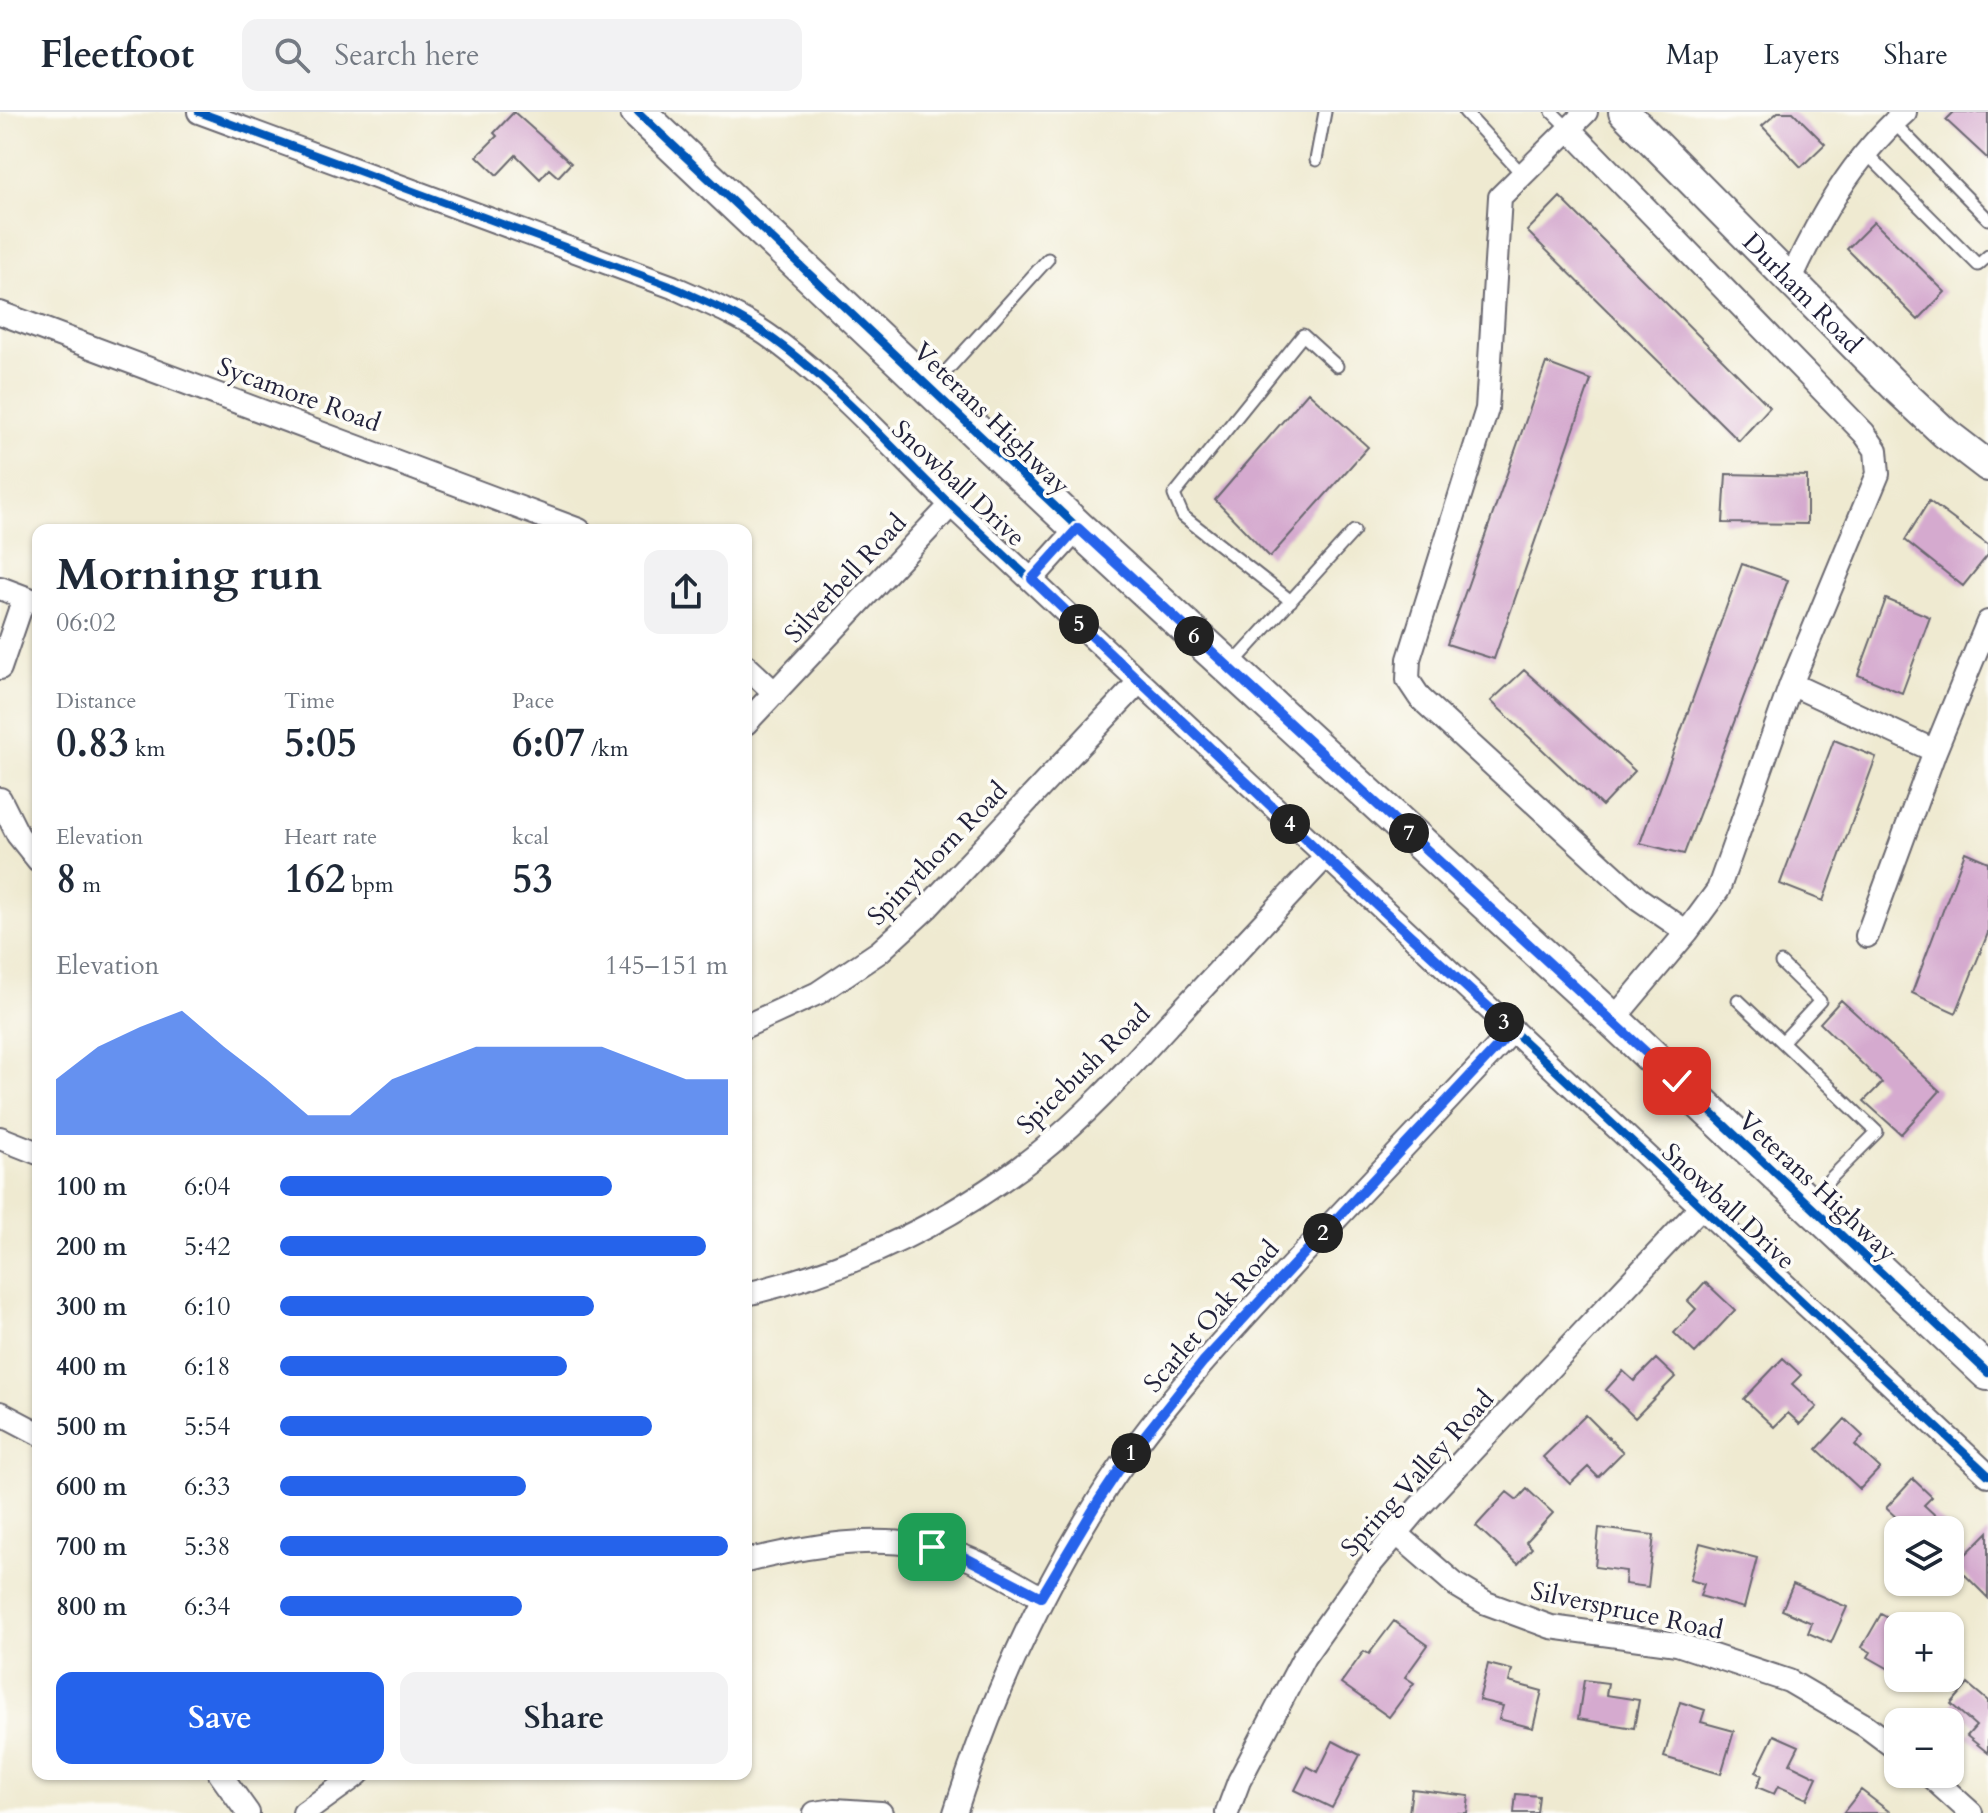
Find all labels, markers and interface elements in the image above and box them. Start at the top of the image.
search box [242,19,802,91]
text: Fleetfoot [40,29,194,81]
icon: search [270,33,314,77]
text: Search here [334,35,480,76]
text: Map [1666,36,1719,74]
text: Layers [1763,36,1840,74]
text: Share [1884,36,1948,74]
street label: Durham Road [1735,225,1870,361]
street label: Veterans Highway [905,334,1078,503]
street label: Sycamore Road [212,349,385,440]
street label: Snowball Drive [884,412,1033,554]
street label: Silverbell Road [776,506,914,650]
text: Morning run [56,545,322,605]
button: share [644,550,728,634]
pin: 5 [1059,604,1099,644]
text: 06:02 [56,605,116,640]
text: 5 [1073,609,1085,639]
pin: 6 [1174,616,1214,656]
text: 6 [1188,621,1200,651]
text: Distance [56,686,136,716]
text: Time [284,686,335,716]
text: Pace [512,686,555,716]
text: 0.83 [56,716,129,771]
text: 5:05 [284,716,357,771]
text: 6:07 [512,716,585,771]
text: km [129,734,165,764]
text: /km [585,734,629,764]
street label: Spinythorn Road [860,774,1015,933]
pin: 4 [1270,804,1310,844]
text: 4 [1284,809,1296,839]
pin: 7 [1389,813,1429,853]
text: 7 [1403,818,1415,848]
text: Elevation [56,822,143,852]
text: Heart rate [284,822,377,852]
text: kcal [512,822,549,852]
text: 8 [56,852,77,907]
text: 162 [284,852,345,907]
text: 53 [512,852,553,907]
text: m [77,870,101,900]
text: bpm [345,870,394,900]
text: Elevation [56,948,159,983]
text: 145–151 m [605,948,728,983]
street label: Spicebush Road [1009,997,1158,1142]
pin: 3 [1484,1002,1524,1042]
text: 3 [1498,1007,1510,1037]
pin [1643,1047,1711,1115]
icon: check [1655,1059,1699,1103]
street label: Veterans Highway [1730,1103,1905,1270]
street label: Snowball Drive [1654,1135,1803,1277]
text: 100 m [56,1169,127,1204]
text: 6:04 [184,1169,231,1204]
pin: 2 [1303,1213,1343,1253]
text: 2 [1317,1218,1329,1248]
text: 200 m [56,1229,127,1264]
text: 5:42 [184,1229,231,1264]
street label: Scarlet Oak Road [1136,1233,1287,1400]
text: 300 m [56,1289,127,1324]
text: 6:10 [184,1289,231,1324]
text: 400 m [56,1349,127,1384]
text: 6:18 [184,1349,231,1384]
street label: Spring Valley Road [1333,1382,1502,1564]
text: 500 m [56,1409,127,1444]
text: 5:54 [184,1409,231,1444]
pin: 1 [1111,1433,1151,1473]
text: 1 [1125,1438,1137,1468]
text: 600 m [56,1469,127,1504]
text: 6:33 [184,1469,231,1504]
pin [898,1513,966,1581]
map controls [1884,1516,1964,1788]
button: layers [1884,1516,1964,1596]
icon: arrive [910,1525,954,1569]
text: 700 m [56,1529,127,1564]
text: 5:38 [184,1529,231,1564]
street label: Silverspruce Road [1528,1573,1726,1648]
text: 800 m [56,1589,127,1624]
text: 6:34 [184,1589,231,1624]
button: + [1884,1612,1964,1692]
button: Save [56,1672,384,1764]
button: Share [400,1672,728,1764]
button: − [1884,1708,1964,1788]

